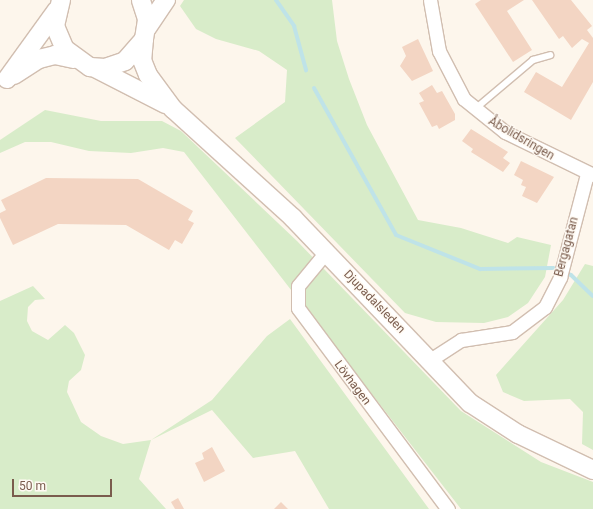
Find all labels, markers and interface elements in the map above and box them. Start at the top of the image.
street label: Åbolidsringen [486,114,556,164]
street label: Bergagatan [552,215,582,279]
street label: Djupadalsleden [340,267,408,337]
street label: Lövhagen [331,358,373,408]
scale bar [14,471,114,497]
text: 50 m [19,479,46,493]

